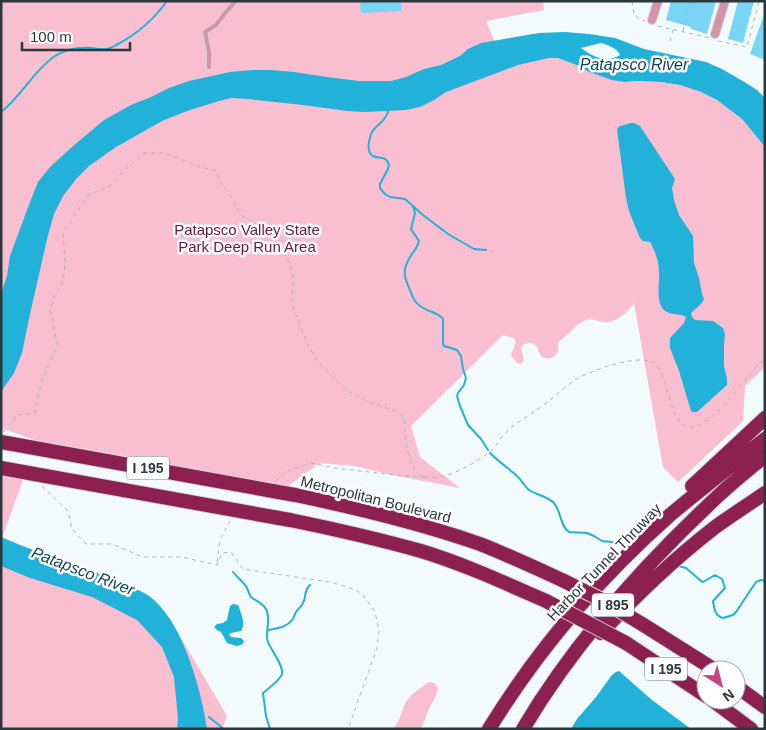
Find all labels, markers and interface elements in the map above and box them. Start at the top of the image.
scale bar [22,20,130,52]
text: 100 m [30,28,72,45]
water label: Patapsco River [580,56,689,73]
park label: Patapsco Valley State Park Deep Run Area [174,221,320,255]
road number: I 195 [127,456,169,479]
street label: Metropolitan Boulevard [299,472,453,526]
street label: Harbor Tunnel Thruway [544,499,665,624]
water label: Patapsco River [29,544,137,599]
road number: I 895 [592,594,634,616]
road number: I 195 [645,658,687,681]
north arrow [696,660,746,710]
text: N [720,686,737,705]

